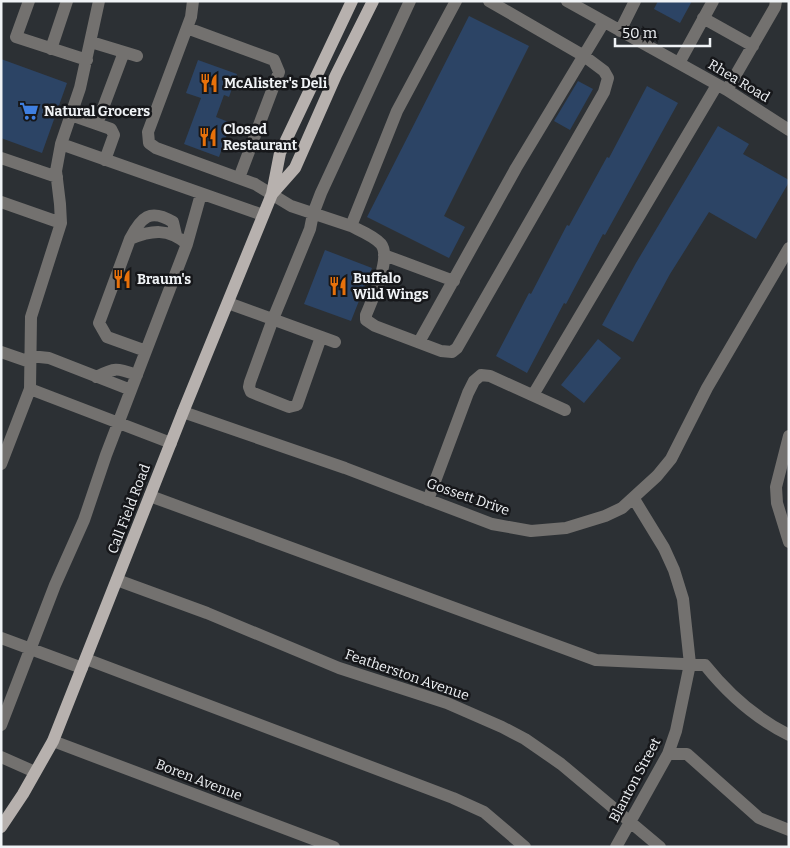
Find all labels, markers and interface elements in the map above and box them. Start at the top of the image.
scale bar [615,15,710,47]
text: 50 m [622,24,658,42]
street label: Rhea Road [705,56,773,106]
restaurant icon: McAlister's Deli [198,72,220,94]
place label: McAlister's Deli [224,75,328,92]
supermarket icon: Natural Grocers [18,100,40,122]
place label: Natural Grocers [44,103,150,120]
place label: Closed Restaurant [223,121,298,154]
restaurant icon: Closed Restaurant [197,126,219,148]
restaurant icon: Braum's [111,268,133,290]
place label: Buffalo Wild Wings [353,270,429,303]
place label: Braum's [137,271,191,288]
restaurant icon: Buffalo Wild Wings [327,275,349,297]
street label: Call Field Road [104,462,154,556]
street label: Gossett Drive [424,475,512,519]
street label: Featherston Avenue [343,646,471,704]
street label: Blanton Street [606,735,664,825]
street label: Boren Avenue [153,756,245,804]

